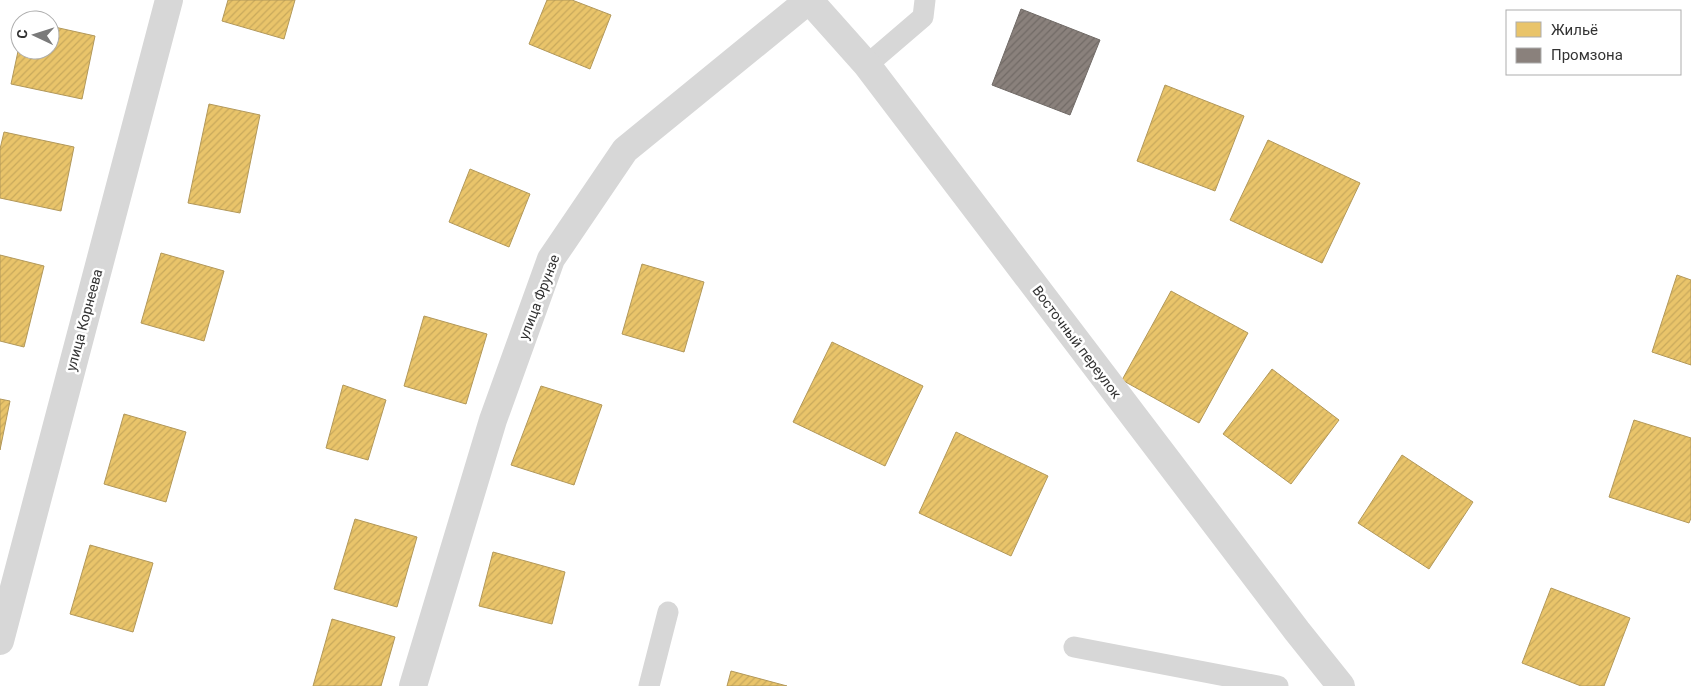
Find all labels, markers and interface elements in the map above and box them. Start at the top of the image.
north arrow [10,10,60,60]
legend [1506,10,1681,75]
text: Жильё [1551,21,1598,39]
text: С [14,29,30,39]
text: Промзона [1551,46,1623,64]
street label: улица Фрунзе [515,252,563,342]
street label: улица Корнеева [63,267,105,373]
street label: Восточный переулок [1029,282,1125,402]

